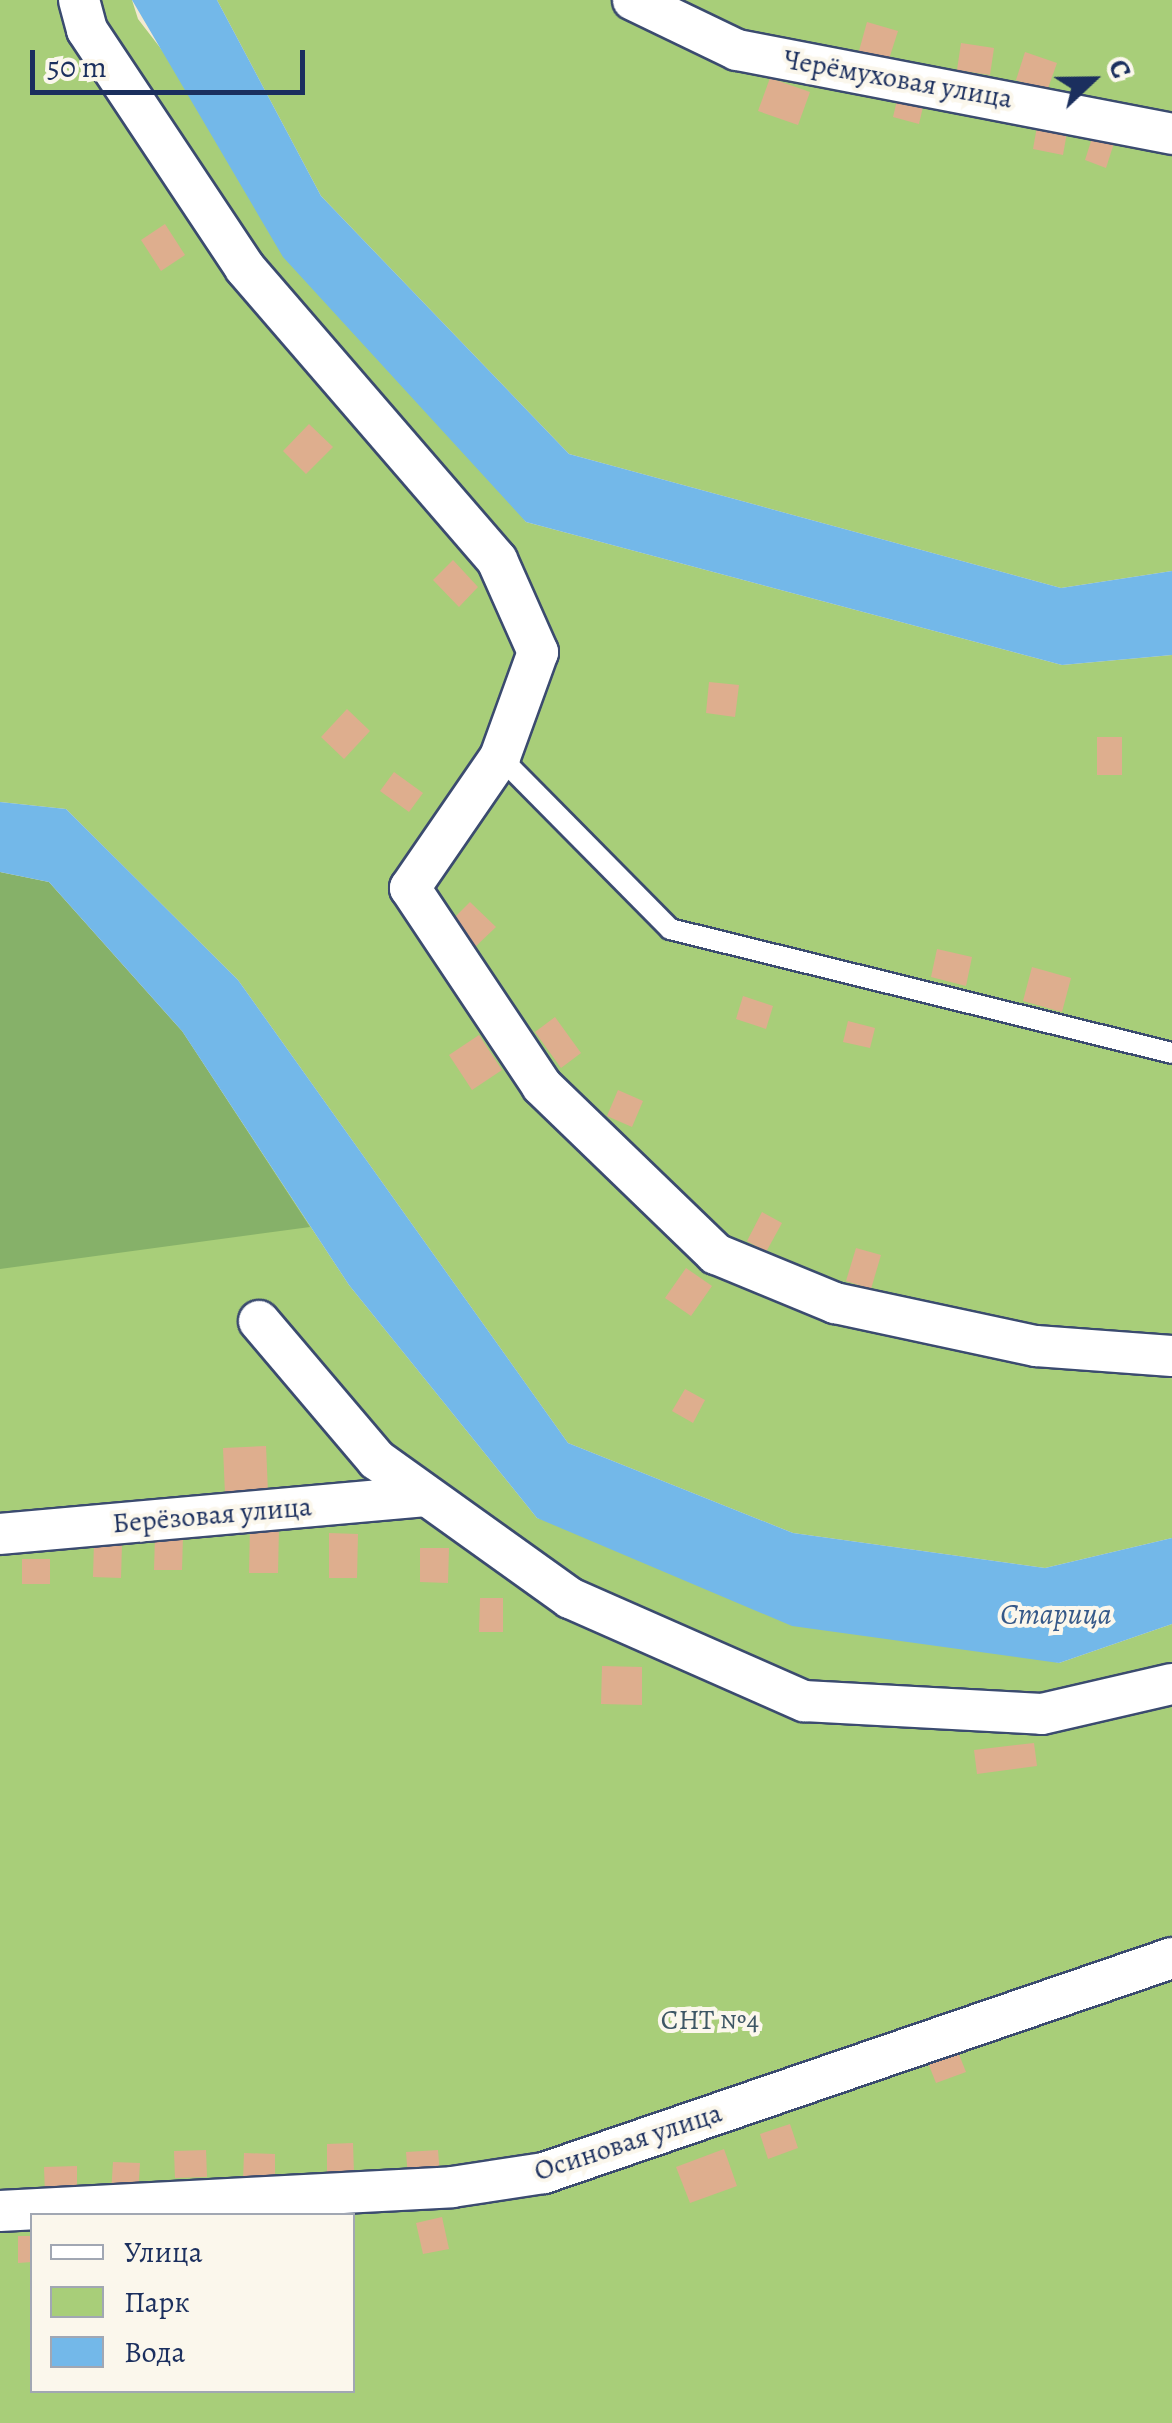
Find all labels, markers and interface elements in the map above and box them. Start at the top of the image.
scale bar [35,30,310,92]
north arrow [1042,30,1142,130]
street label: Черёмуховая улица [781,42,1015,116]
text: 50 m [47,47,107,87]
text: С [1099,54,1141,84]
street label: Берёзовая улица [111,1490,313,1540]
water label: Старица [1000,1596,1112,1632]
park label: СНТ №4 [661,2003,759,2037]
street label: Осиновая улица [530,2096,726,2188]
legend [30,2213,355,2393]
text: Улица [124,2232,203,2272]
text: Парк [124,2282,190,2322]
text: Вода [124,2332,185,2372]

